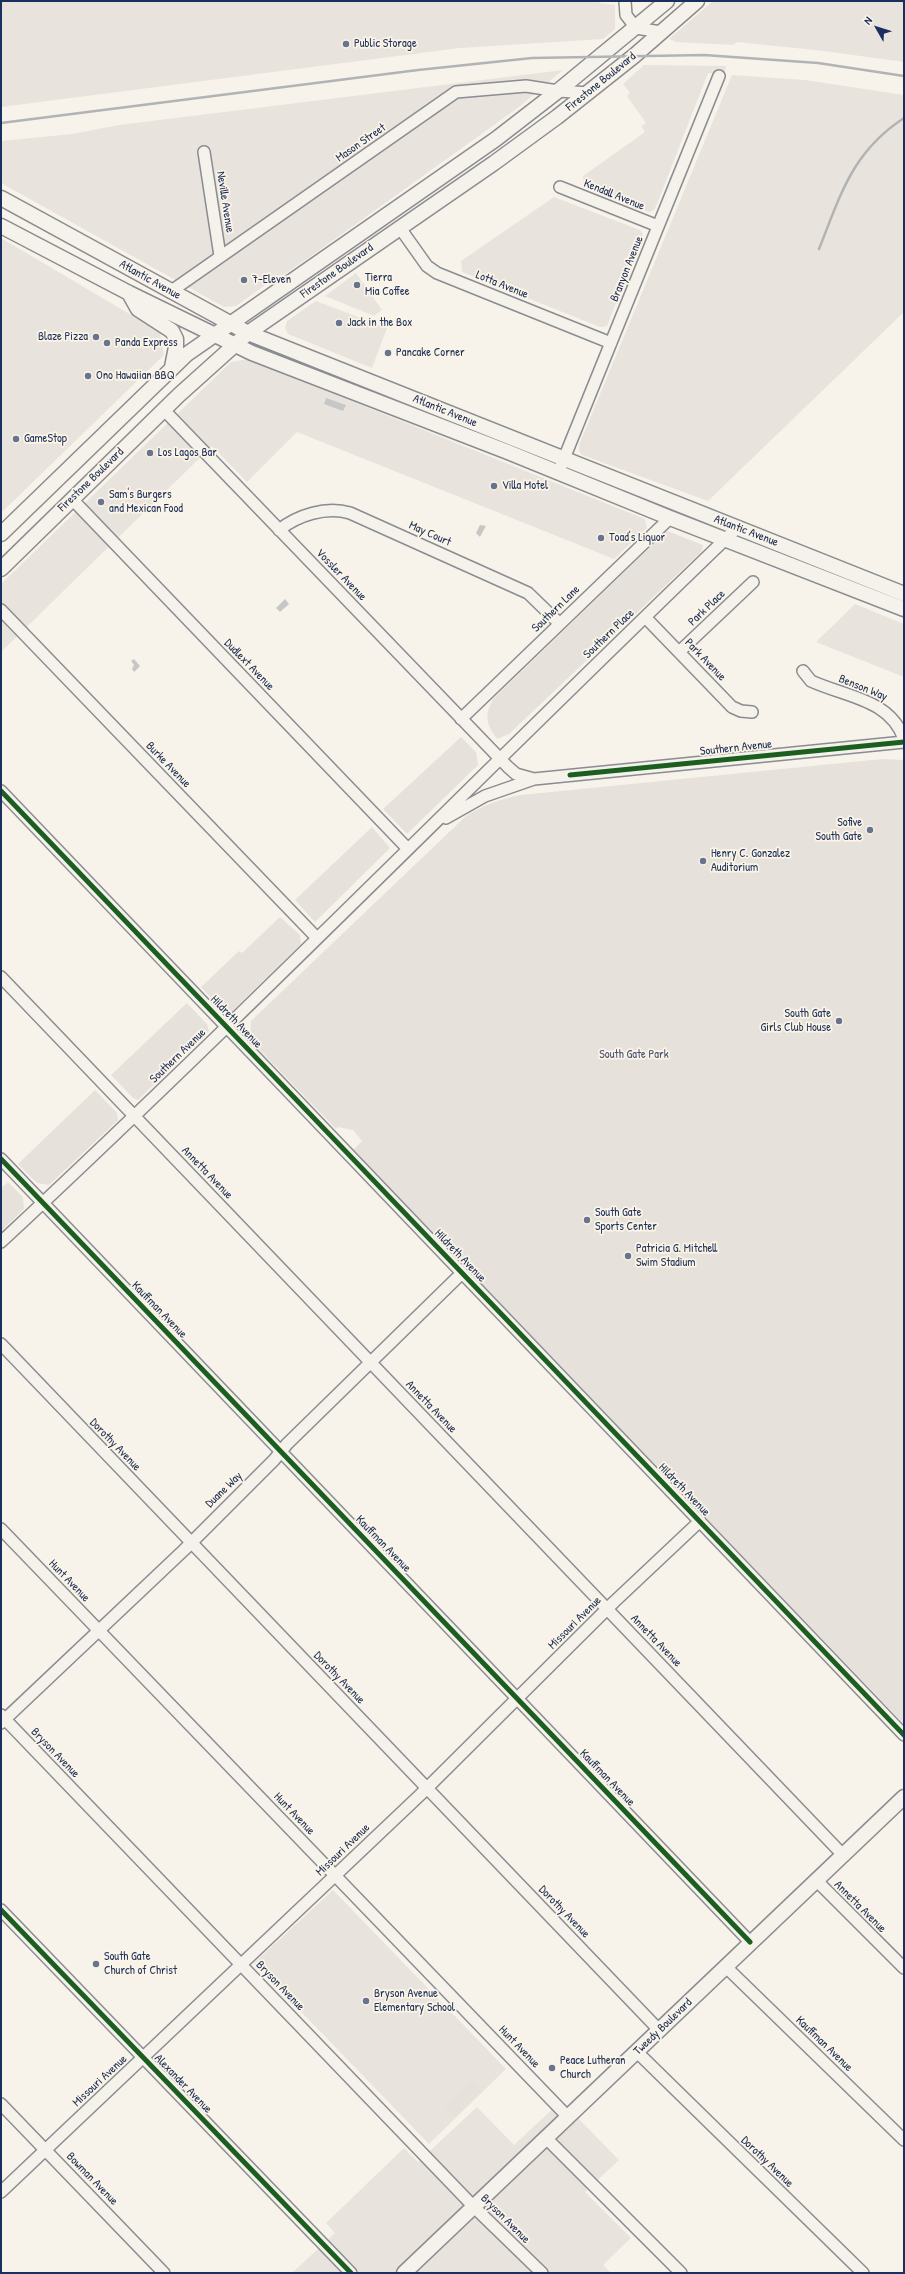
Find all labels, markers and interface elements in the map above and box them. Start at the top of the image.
north arrow [857,8,897,48]
text: N [860,14,875,27]
place label: Public Storage [354,37,417,51]
marker: Public Storage [341,39,351,49]
street label: Firestone Boulevard [563,49,639,115]
street label: Mason Street [333,121,389,165]
street label: Neville Avenue [213,170,237,234]
street label: Kendall Avenue [582,176,646,214]
street label: Branyon Avenue [607,234,647,304]
street label: Firestone Boulevard [298,241,376,301]
street label: Atlantic Avenue [117,257,183,303]
street label: Lotta Avenue [474,268,530,302]
place label: Tierra Mia Coffee [365,271,410,299]
place label: 7-Eleven [252,273,291,287]
marker: 7-Eleven [239,275,249,285]
marker: Tierra Mia Coffee [352,280,362,290]
place label: Jack in the Box [347,316,412,330]
marker: Jack in the Box [334,318,344,328]
place label: Blaze Pizza [38,330,88,344]
marker: Blaze Pizza [91,332,101,342]
place label: Panda Express [115,336,177,350]
marker: Panda Express [102,338,112,348]
place label: Pancake Corner [396,346,465,360]
marker: Pancake Corner [383,348,393,358]
place label: Ono Hawaiian BBQ [96,369,175,383]
marker: Ono Hawaiian BBQ [83,371,93,381]
street label: Atlantic Avenue [411,392,479,430]
place label: GameStop [24,432,67,446]
marker: GameStop [11,434,21,444]
street label: Firestone Boulevard [55,445,127,515]
place label: Los Lagos Bar [158,446,217,460]
marker: Los Lagos Bar [145,448,155,458]
place label: Villa Motel [502,479,548,493]
marker: Villa Motel [489,481,499,491]
place label: Sam's Burgers and Mexican Food [109,488,183,516]
marker: Sam's Burgers and Mexican Food [96,497,106,507]
street label: Atlantic Avenue [712,512,780,550]
street label: May Court [407,518,453,550]
place label: Toad's Liquor [609,531,665,545]
marker: Toad's Liquor [596,533,606,543]
street label: Vossler Avenue [313,546,369,604]
street label: Southern Lane [529,583,583,635]
street label: Park Place [685,587,729,629]
street label: Southern Place [581,606,637,662]
street label: Dudlext Avenue [221,636,277,694]
street label: Park Avenue [681,636,729,684]
street label: Benson Way [837,672,889,704]
street label: Southern Avenue [699,737,773,759]
street label: Burke Avenue [143,739,193,791]
place label: Sofive South Gate [816,816,862,844]
marker: Sofive South Gate [865,825,875,835]
place label: Henry C. Gonzalez Auditorium [711,847,790,875]
marker: Henry C. Gonzalez Auditorium [698,856,708,866]
street label: Hildreth Avenue [207,993,265,1051]
place label: South Gate Girls Club House [760,1007,831,1035]
marker: South Gate Girls Club House [834,1016,844,1026]
street label: Southern Avenue [147,1026,209,1086]
park label: South Gate Park [599,1048,669,1062]
street label: Annetta Avenue [178,1144,236,1202]
place label: South Gate Sports Center [595,1206,657,1234]
marker: South Gate Sports Center [582,1215,592,1225]
street label: Hildreth Avenue [431,1227,489,1285]
place label: Patricia G. Mitchell Swim Stadium [636,1242,717,1270]
marker: Patricia G. Mitchell Swim Stadium [623,1251,633,1261]
street label: Kauffman Avenue [128,1279,190,1341]
street label: Annetta Avenue [402,1378,460,1436]
street label: Dorothy Avenue [86,1416,144,1474]
street label: Hildreth Avenue [655,1461,713,1519]
street label: Duane Way [203,1469,245,1511]
street label: Kauffman Avenue [352,1513,414,1575]
street label: Hunt Avenue [45,1557,93,1605]
street label: Missouri Avenue [545,1593,605,1653]
street label: Annetta Avenue [627,1612,685,1670]
street label: Dorothy Avenue [310,1649,368,1707]
street label: Bryson Avenue [28,1725,82,1781]
street label: Kauffman Avenue [576,1747,638,1809]
street label: Hunt Avenue [270,1790,318,1838]
street label: Missouri Avenue [313,1821,373,1879]
street label: Annetta Avenue [831,1878,889,1936]
street label: Dorothy Avenue [535,1883,593,1941]
place label: South Gate Church of Christ [104,1950,177,1978]
street label: Bryson Avenue [253,1958,307,2014]
marker: South Gate Church of Christ [91,1959,101,1969]
place label: Bryson Avenue Elementary School [374,1987,455,2015]
marker: Bryson Avenue Elementary School [361,1996,371,2006]
street label: Tweedy Boulevard [631,1996,695,2058]
street label: Kauffman Avenue [793,2013,855,2075]
street label: Hunt Avenue [495,2023,543,2071]
street label: Alexander Avenue [151,2051,215,2117]
street label: Missouri Avenue [70,2052,130,2110]
place label: Peace Lutheran Church [560,2054,625,2082]
marker: Peace Lutheran Church [547,2063,557,2073]
street label: Dorothy Avenue [738,2133,796,2191]
street label: Bowman Avenue [63,2150,121,2208]
street label: Bryson Avenue [477,2191,533,2247]

